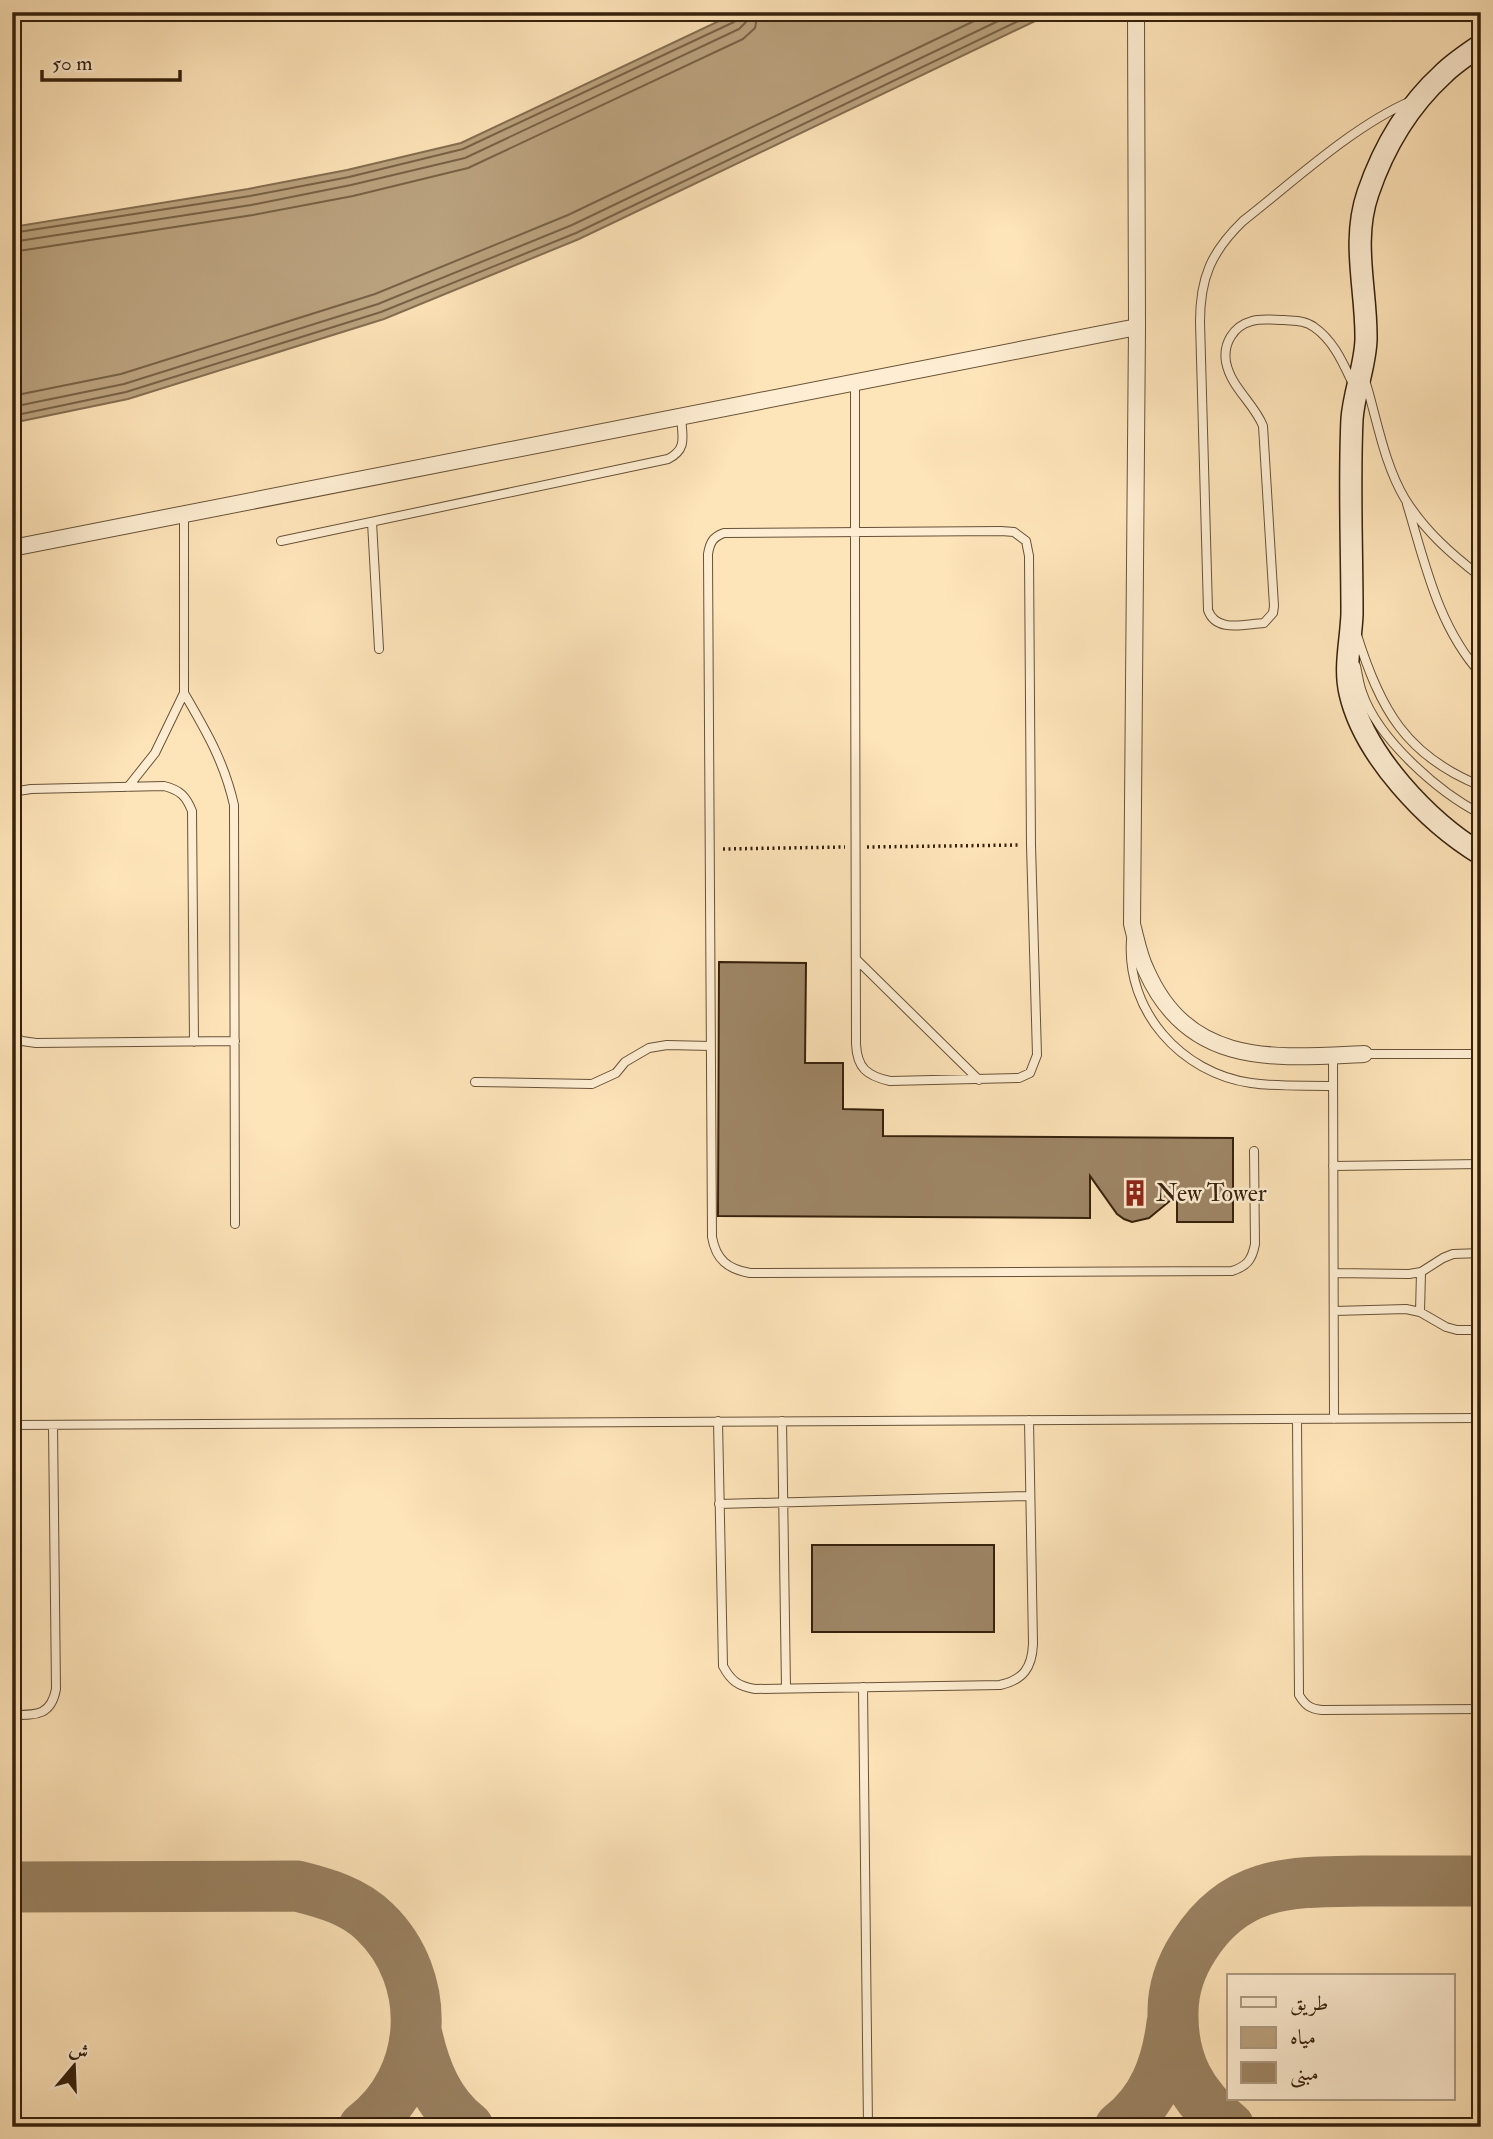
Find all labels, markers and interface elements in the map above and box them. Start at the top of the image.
scale bar [42,38,180,82]
text: 50 m [52,50,93,77]
building icon: New Tower [1120,1178,1150,1208]
place label: New Tower [1156,1178,1267,1209]
legend [1227,1974,1454,2100]
text: طريق [1290,1990,1328,2017]
text: مياه [1290,2024,1316,2051]
north arrow [38,2030,108,2100]
text: ش [66,2036,92,2065]
text: مبنى [1290,2060,1319,2088]

